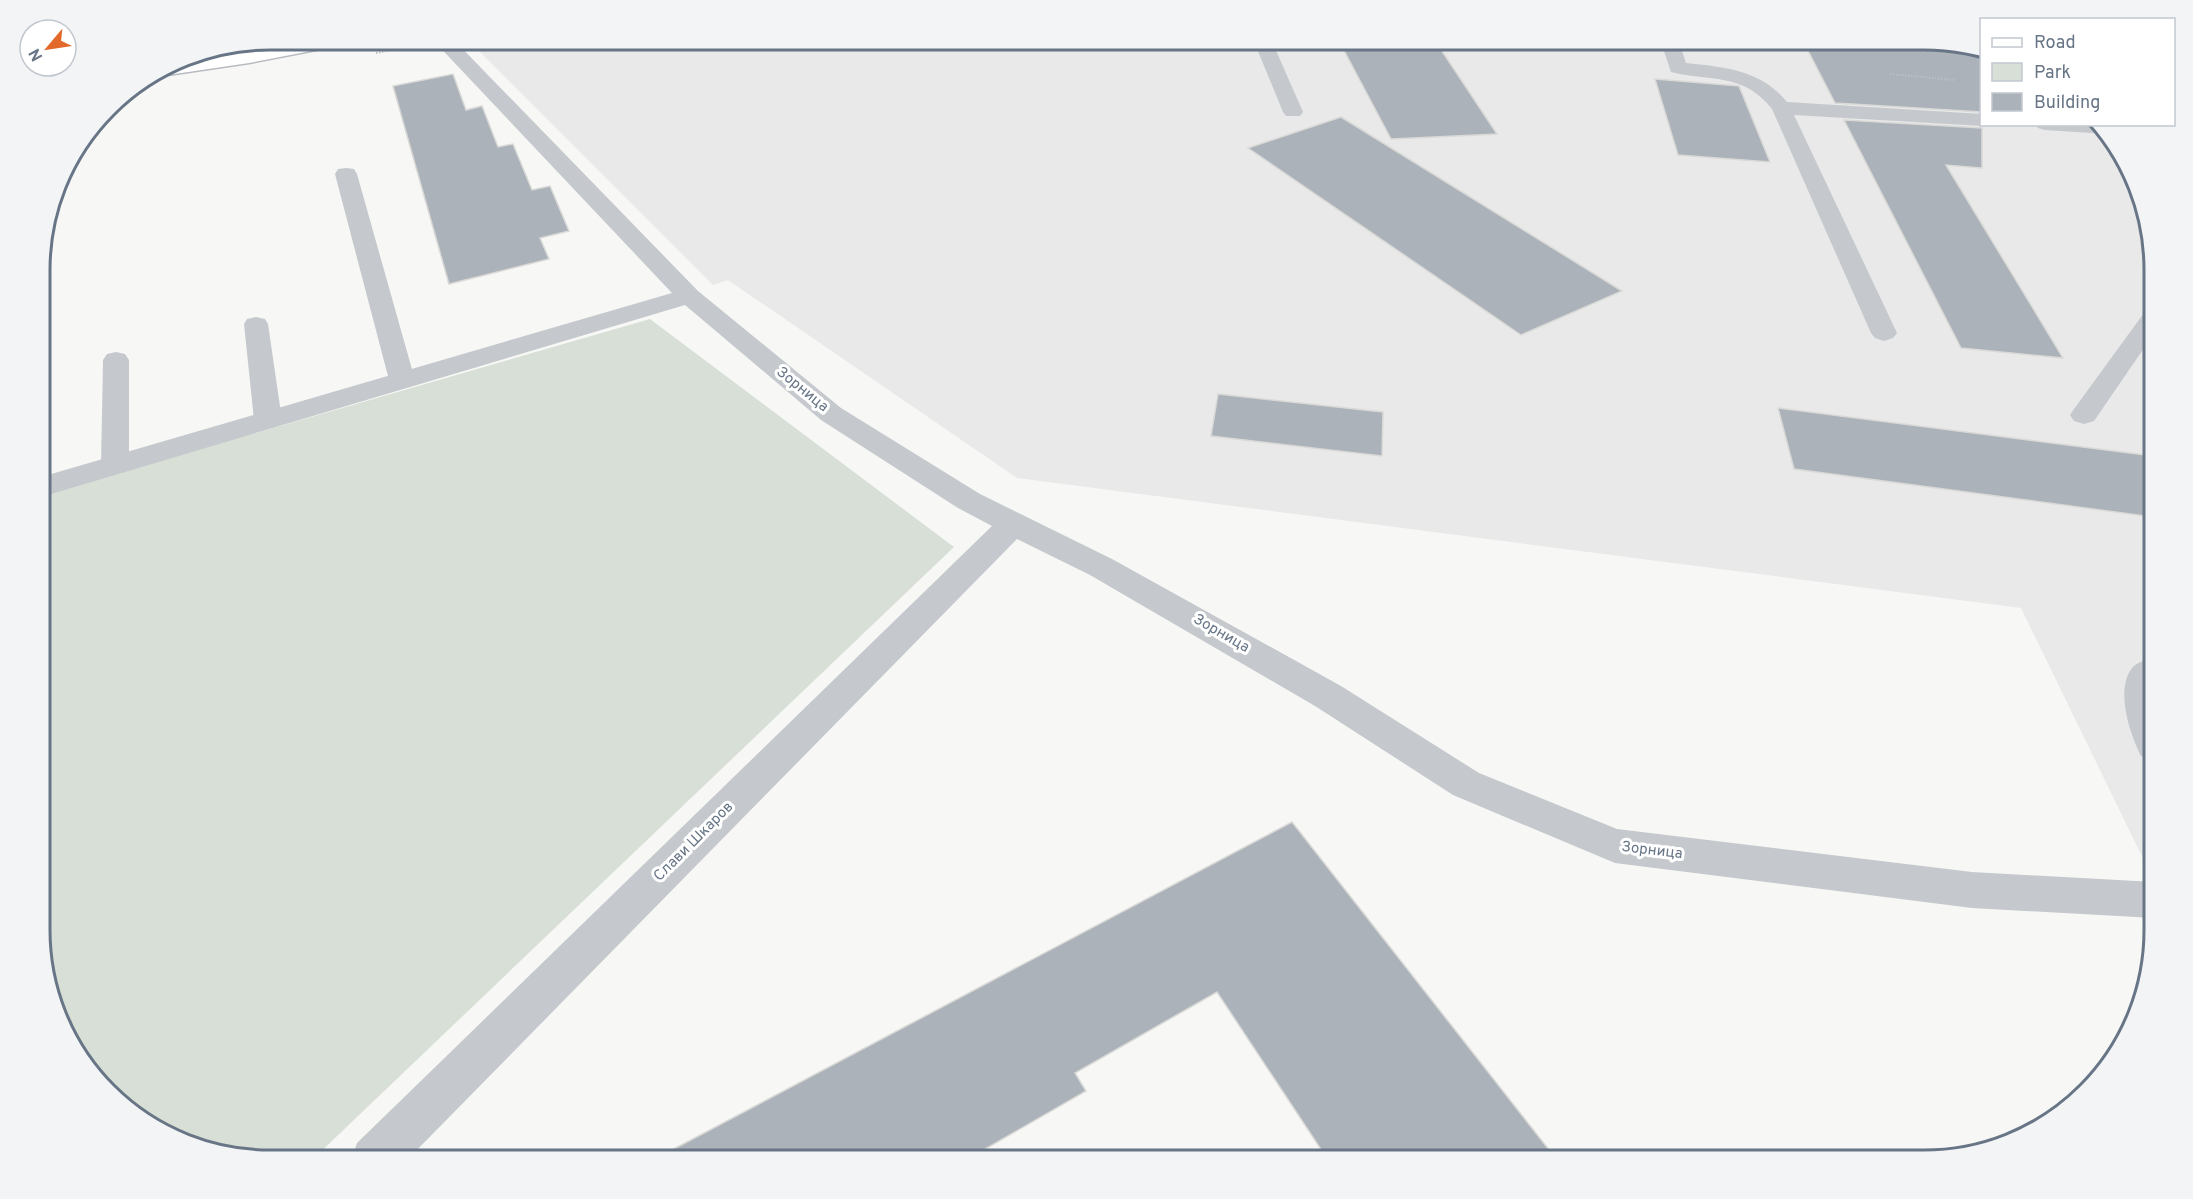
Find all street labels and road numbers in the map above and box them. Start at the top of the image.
street label: Зорница [772,363,832,417]
street label: Зорница [1190,610,1252,658]
street label: Слави Шкаров [650,798,738,886]
street label: Зорница [1620,838,1684,864]

